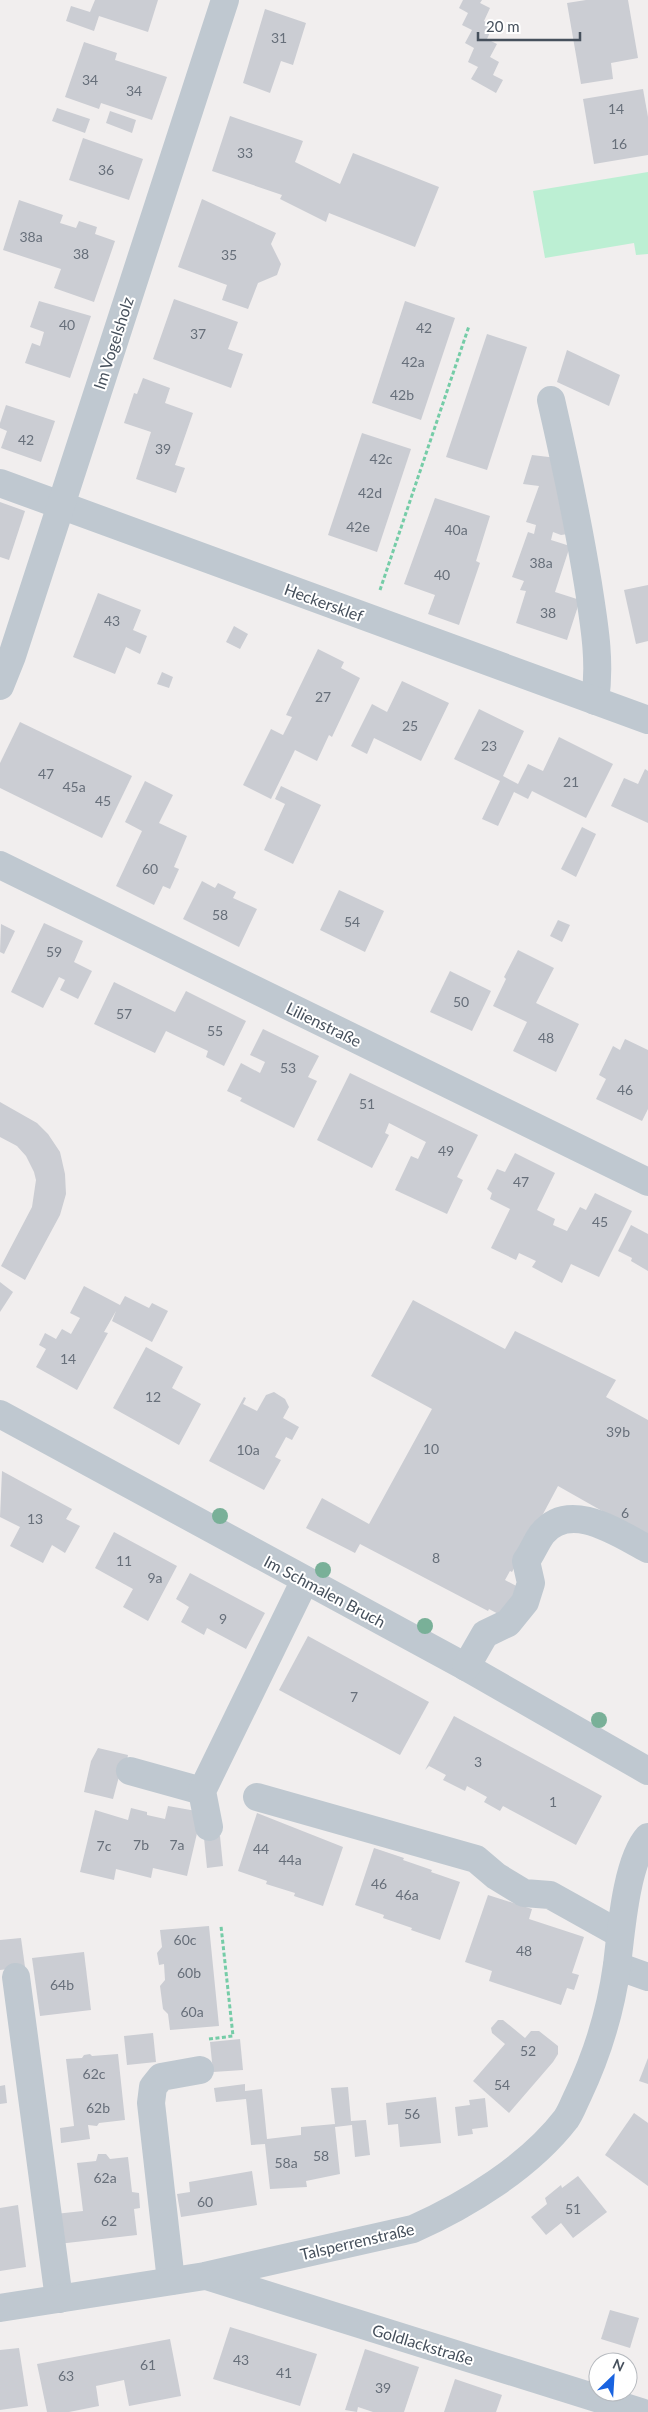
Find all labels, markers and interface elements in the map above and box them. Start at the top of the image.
scale bar [478,10,580,42]
text: 20 m [486,17,520,35]
house number: 31 [271,29,287,46]
house number: 34 [82,71,98,88]
house number: 34 [126,82,142,99]
house number: 14 [608,100,624,117]
house number: 16 [611,135,627,152]
house number: 33 [237,144,253,161]
house number: 36 [98,161,114,178]
house number: 38a [19,228,43,245]
house number: 38 [73,245,89,262]
house number: 35 [221,246,237,263]
street label: Im Vogelsholz [89,294,137,392]
house number: 40 [59,316,75,333]
house number: 42 [416,319,432,336]
house number: 37 [190,325,206,342]
house number: 42a [401,353,425,370]
house number: 42b [390,386,414,403]
house number: 42 [18,431,34,448]
house number: 39 [155,440,171,457]
house number: 42c [370,450,393,467]
house number: 42d [358,484,382,501]
house number: 42e [346,518,370,535]
house number: 40a [444,521,468,538]
house number: 38a [529,554,553,571]
house number: 40 [434,566,450,583]
street label: Heckersklef [282,579,366,625]
house number: 38 [540,604,556,621]
house number: 43 [104,612,120,629]
house number: 27 [315,688,331,705]
house number: 25 [402,717,418,734]
house number: 23 [481,737,497,754]
house number: 47 [38,765,54,782]
house number: 21 [563,773,579,790]
house number: 45a [62,778,86,795]
house number: 45 [95,792,111,809]
house number: 60 [142,860,158,877]
house number: 58 [212,906,228,923]
house number: 54 [344,913,360,930]
house number: 59 [46,943,62,960]
house number: 50 [453,993,469,1010]
street label: Lilienstraße [283,998,365,1050]
house number: 57 [116,1005,132,1022]
house number: 55 [207,1022,223,1039]
house number: 48 [538,1029,554,1046]
house number: 53 [280,1059,296,1076]
house number: 46 [617,1081,633,1098]
house number: 51 [359,1095,375,1112]
house number: 49 [438,1142,454,1159]
house number: 47 [513,1173,529,1190]
house number: 45 [592,1213,608,1230]
house number: 14 [60,1350,76,1367]
house number: 12 [145,1388,161,1405]
house number: 39b [606,1423,630,1440]
house number: 10 [423,1440,439,1457]
house number: 10a [236,1441,260,1458]
house number: 6 [621,1504,629,1521]
house number: 13 [27,1510,43,1527]
house number: 8 [432,1549,440,1566]
street label: Im Schmalen Bruch [261,1551,389,1631]
house number: 11 [116,1552,132,1569]
house number: 9a [147,1569,163,1586]
house number: 9 [219,1610,227,1627]
house number: 7 [350,1688,358,1705]
house number: 3 [474,1753,482,1770]
house number: 1 [549,1793,557,1810]
house number: 7b [133,1836,149,1853]
house number: 7a [169,1836,185,1853]
house number: 7c [97,1837,112,1854]
house number: 44 [253,1840,269,1857]
house number: 44a [278,1851,302,1868]
house number: 46 [371,1875,387,1892]
house number: 46a [395,1886,419,1903]
house number: 60c [174,1931,197,1948]
house number: 48 [516,1942,532,1959]
house number: 60b [177,1964,201,1981]
house number: 64b [50,1976,74,1993]
house number: 60a [180,2003,204,2020]
house number: 52 [520,2042,536,2059]
house number: 62c [83,2065,106,2082]
house number: 54 [494,2076,510,2093]
house number: 62b [86,2099,110,2116]
house number: 56 [404,2105,420,2122]
house number: 58 [313,2147,329,2164]
house number: 58a [274,2154,298,2171]
house number: 62a [93,2169,117,2186]
house number: 60 [197,2193,213,2210]
house number: 51 [565,2200,581,2217]
house number: 62 [101,2212,117,2229]
street label: Talsperrenstraße [298,2219,416,2263]
street label: Goldlackstraße [370,2320,476,2368]
house number: 43 [233,2351,249,2368]
north arrow [588,2352,638,2402]
text: N [610,2355,627,2375]
house number: 61 [140,2356,156,2373]
house number: 41 [276,2364,292,2381]
house number: 63 [58,2367,74,2384]
house number: 39 [375,2379,391,2396]

